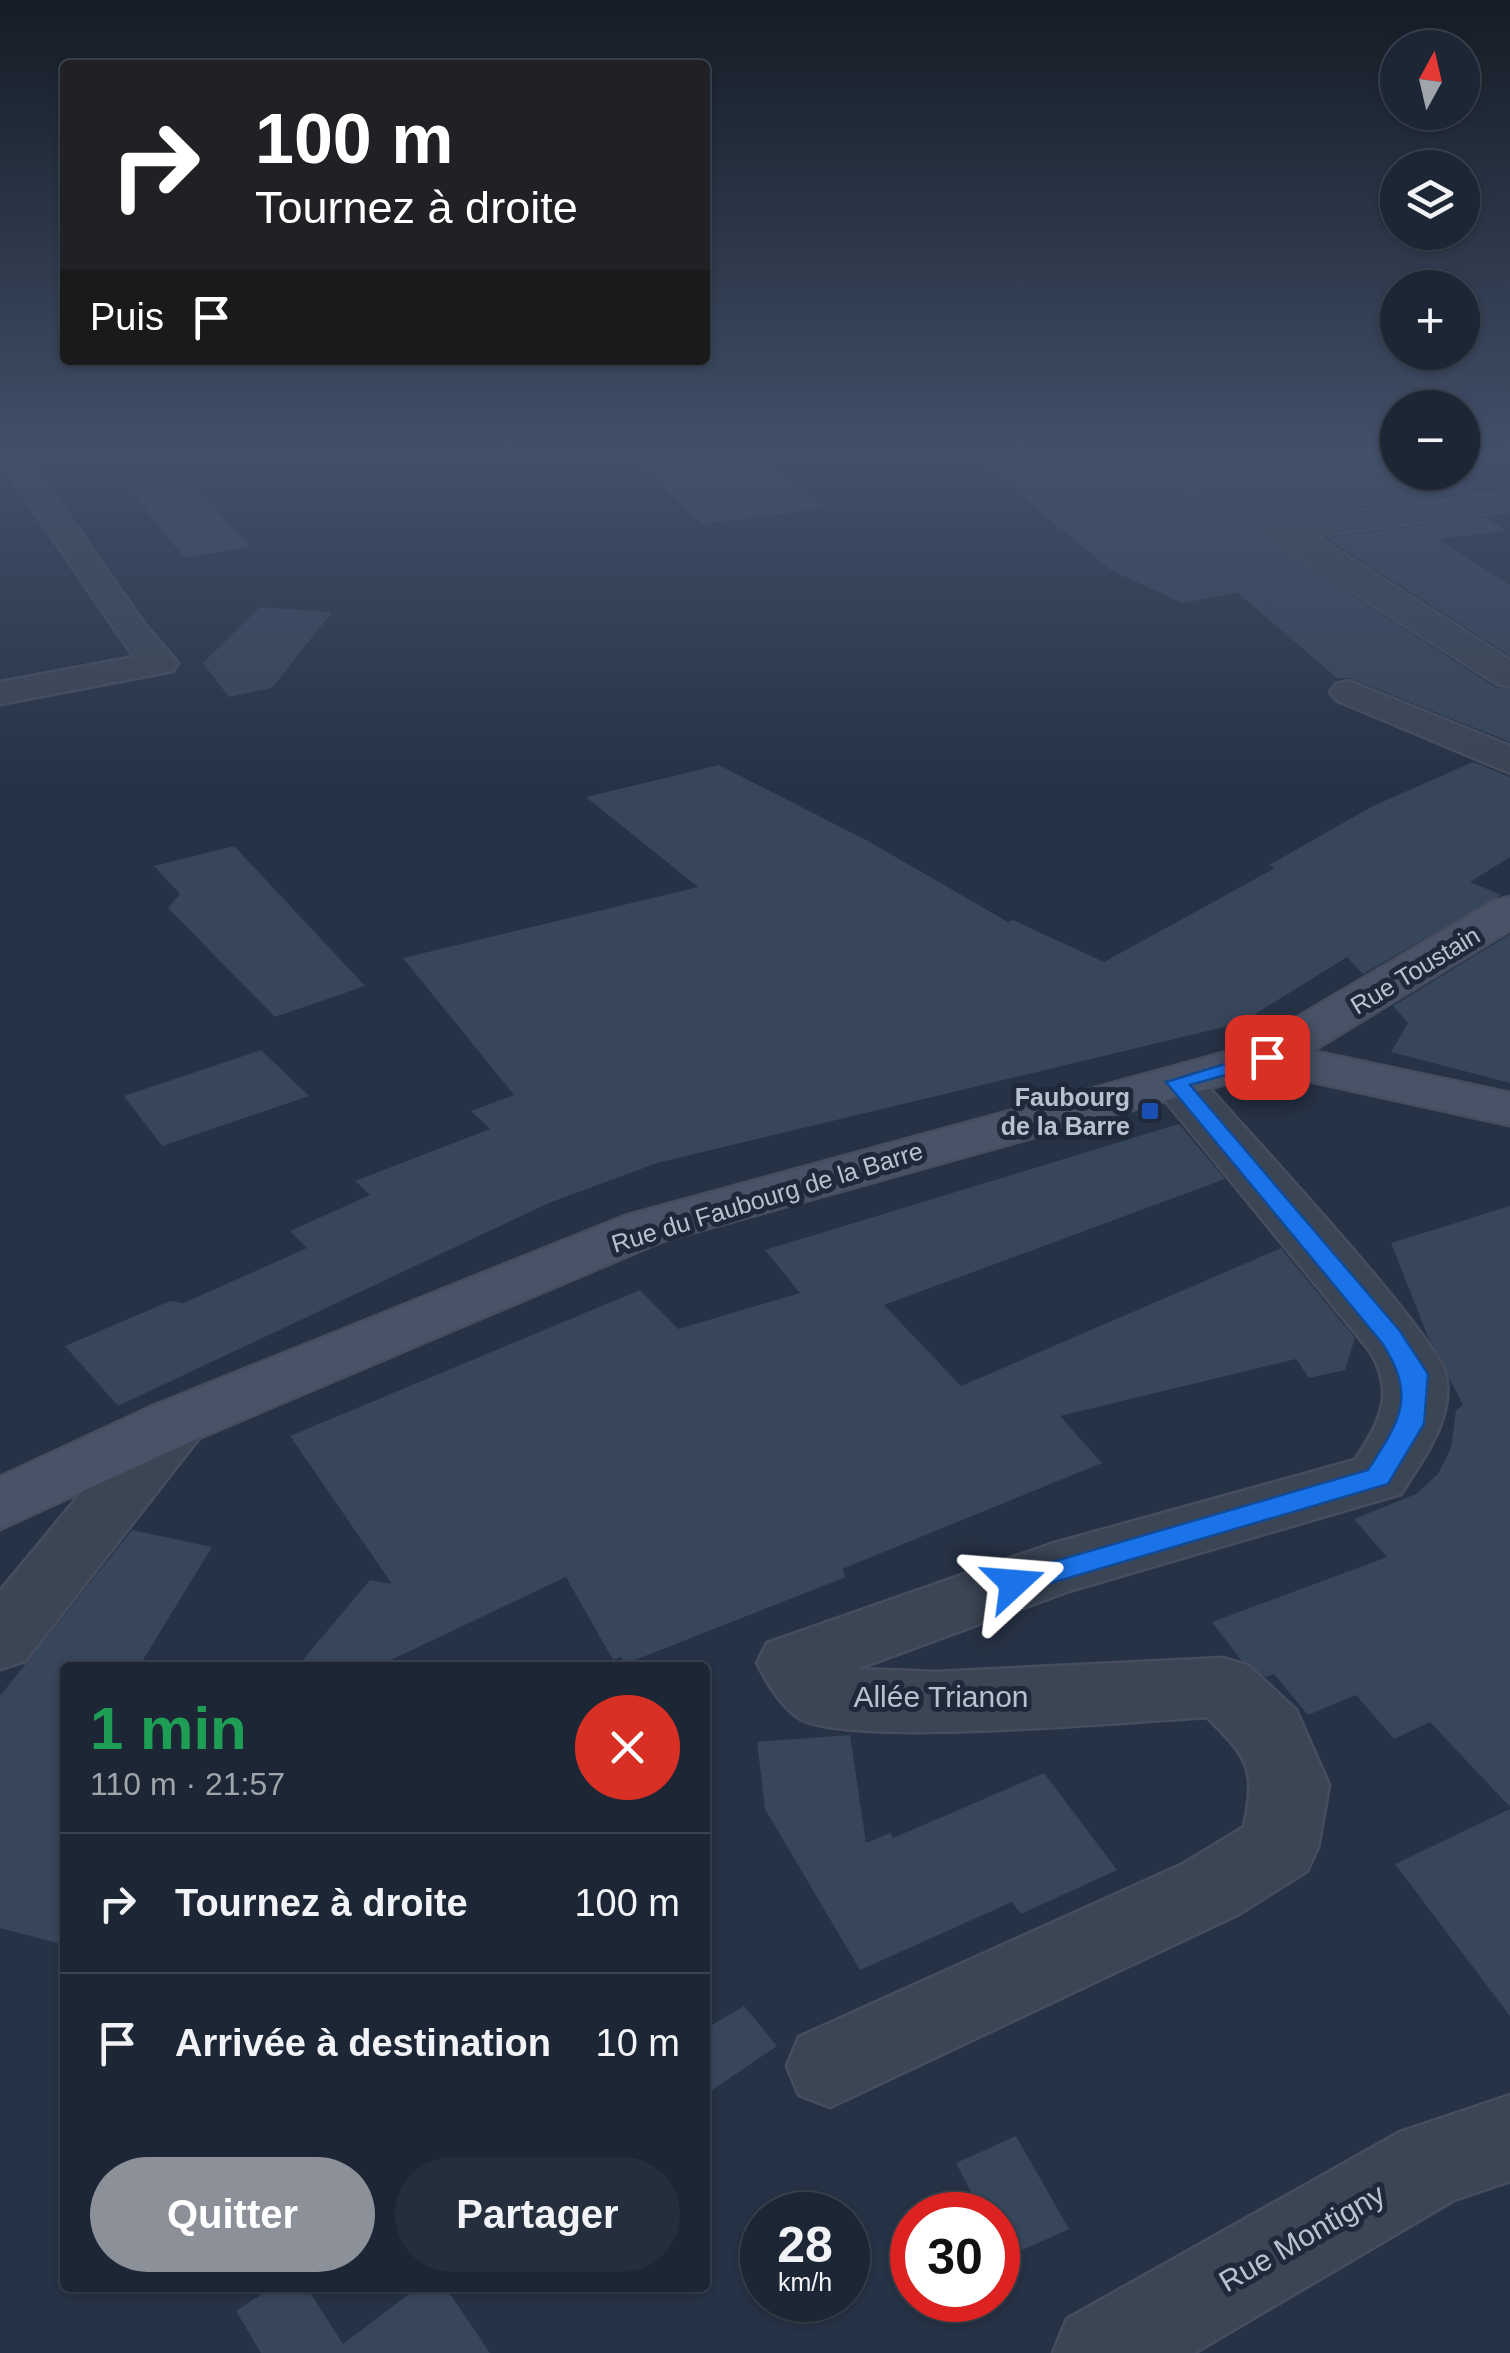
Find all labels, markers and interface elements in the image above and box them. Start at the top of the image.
north arrow [1380,30,1480,130]
map controls [1380,30,1480,490]
icon: right [90,100,220,230]
text: 100 m [255,100,453,178]
button: layers [1380,150,1480,250]
text: Tournez à droite [255,182,578,233]
button: + [1380,270,1480,370]
icon: arrive [184,290,239,345]
text: Puis [90,296,164,338]
button: − [1380,390,1480,490]
street label: Rue Toustain [1345,921,1485,1019]
pin [1225,1015,1310,1100]
icon: arrive [1240,1030,1295,1085]
place label: Faubourg de la Barre [1001,1083,1130,1140]
marker: Faubourg de la Barre [1139,1100,1161,1122]
street label: Rue du Faubourg de la Barre [608,1136,926,1258]
position arrow [962,1531,1066,1635]
street label: Allée Trianon [853,1680,1029,1713]
text: 1 min [90,1695,247,1762]
button: close [575,1695,680,1800]
text: 110 m · 21:57 [90,1766,285,1802]
icon: right [90,1876,145,1931]
text: Tournez à droite [175,1882,468,1924]
text: 100 m [574,1882,680,1924]
icon: arrive [90,2016,145,2071]
text: Arrivée à destination [175,2022,551,2064]
text: 10 m [596,2022,680,2064]
button: Quitter [90,2157,375,2272]
button: Partager [395,2157,680,2272]
street label: Rue Montigny [1213,2177,1390,2298]
speed limit sign: 30 [890,2192,1020,2322]
text: 28 [777,2217,833,2273]
text: km/h [778,2268,832,2296]

